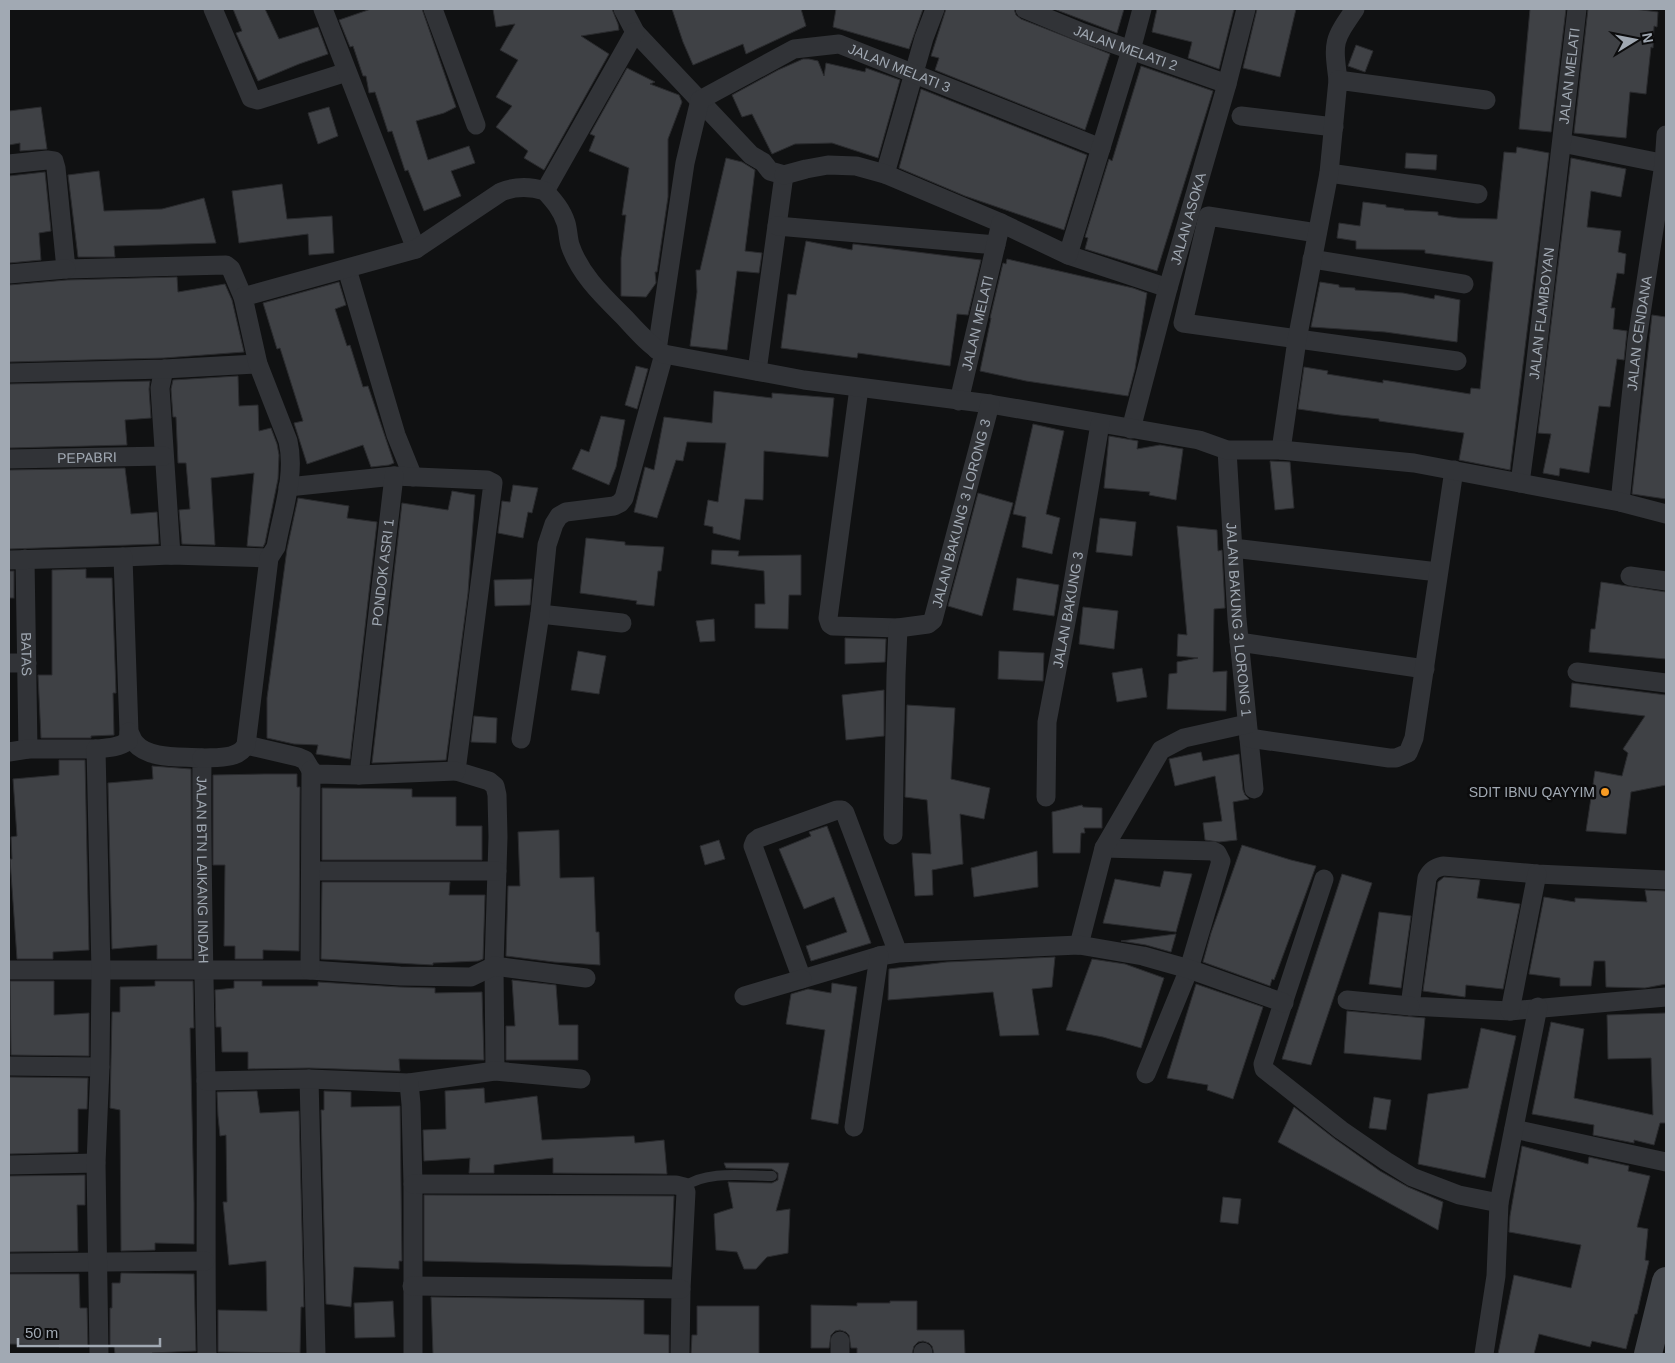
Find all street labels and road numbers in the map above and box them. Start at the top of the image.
street label: JALAN MELATI 2 [1071,22,1180,74]
street label: JALAN MELATI [1556,27,1583,125]
street label: JALAN MELATI 3 [846,40,953,96]
street label: JALAN ASOKA [1167,170,1209,266]
street label: JALAN FLAMBOYAN [1526,246,1557,380]
street label: JALAN MELATI [958,274,996,372]
street label: JALAN CENDANA [1624,274,1655,391]
street label: JALAN BAKUNG 3 LORONG 3 [929,417,994,610]
street label: PEPABRI [57,449,117,466]
street label: PONDOK ASRI 1 [368,518,397,627]
street label: JALAN BAKUNG 3 LORONG 1 [1223,522,1255,718]
street label: JALAN BAKUNG 3 [1049,550,1086,670]
street label: BATAS [18,632,35,676]
street label: JALAN BTN LAIKANG INDAH [194,776,212,964]

